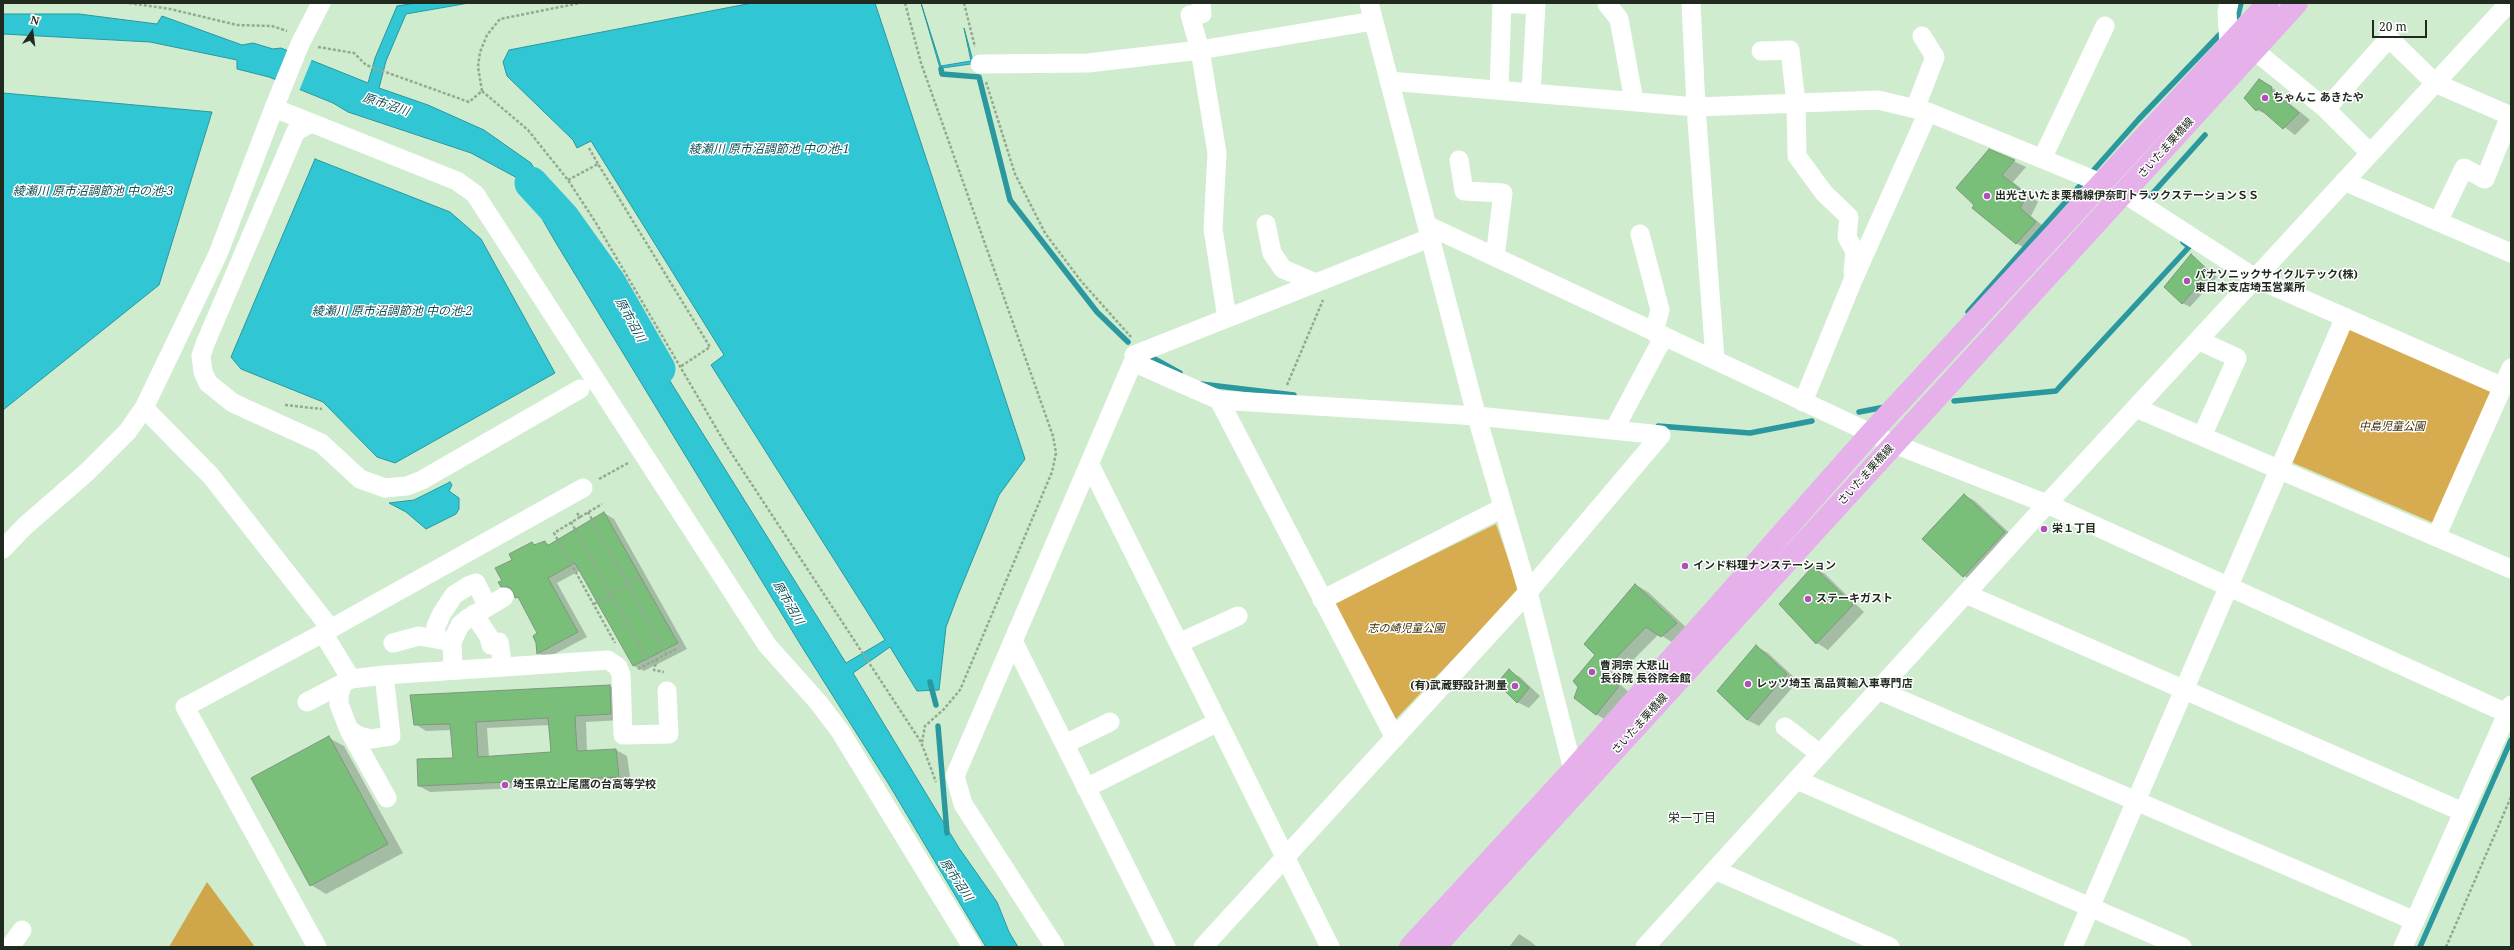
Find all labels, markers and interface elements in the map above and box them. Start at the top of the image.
north arrow [12,12,52,52]
text: N [29,12,41,28]
scale bar [2374,12,2429,38]
text: 20 m [2379,18,2407,35]
water label: 原市沼川 [361,91,411,119]
place label: ちゃんこ あきたや [2273,91,2364,105]
marker: ちゃんこ あきたや [2260,93,2270,103]
street label: さいたま栗橋線 [2135,115,2197,181]
water label: 綾瀬川 原市沼調節池 中の池-1 [689,143,849,157]
water label: 綾瀬川 原市沼調節池 中の池-3 [13,185,173,199]
place label: 出光さいたま栗橋線伊奈町トラックステーションＳＳ [1995,189,2259,203]
marker: 出光さいたま栗橋線伊奈町トラックステーションＳＳ [1982,191,1992,201]
place label: パナソニックサイクルテック(株) 東日本支店埼玉営業所 [2195,268,2358,294]
marker: パナソニックサイクルテック(株) 東日本支店埼玉営業所 [2182,276,2192,286]
water label: 原市沼川 [612,296,648,344]
water label: 綾瀬川 原市沼調節池 中の池-2 [312,305,472,319]
park label: 中島児童公園 [2359,420,2425,434]
street label: さいたま栗橋線 [1835,442,1897,508]
place label: 栄１丁目 [2052,522,2096,536]
marker: 栄１丁目 [2039,524,2049,534]
place label: インド料理ナンステーション [1693,559,1836,573]
marker: インド料理ナンステーション [1680,561,1690,571]
water label: 原市沼川 [770,579,806,627]
place label: ステーキガスト [1816,592,1893,606]
marker: ステーキガスト [1803,594,1813,604]
park label: 志の崎児童公園 [1368,622,1444,636]
place label: 曹洞宗 大悲山 長谷院 長谷院会館 [1600,659,1691,685]
marker: 曹洞宗 大悲山 長谷院 長谷院会館 [1587,667,1597,677]
place label: レッツ埼玉 高品質輸入車専門店 [1756,677,1913,691]
place label: (有)武蔵野設計測量 [1410,679,1507,693]
marker: レッツ埼玉 高品質輸入車専門店 [1743,679,1753,689]
marker: (有)武蔵野設計測量 [1510,681,1520,691]
street label: さいたま栗橋線 [1609,691,1671,757]
place label: 埼玉県立上尾鷹の台高等学校 [513,778,656,792]
marker: 埼玉県立上尾鷹の台高等学校 [500,780,510,790]
district label: 栄一丁目 [1668,812,1716,826]
water label: 原市沼川 [937,856,975,904]

